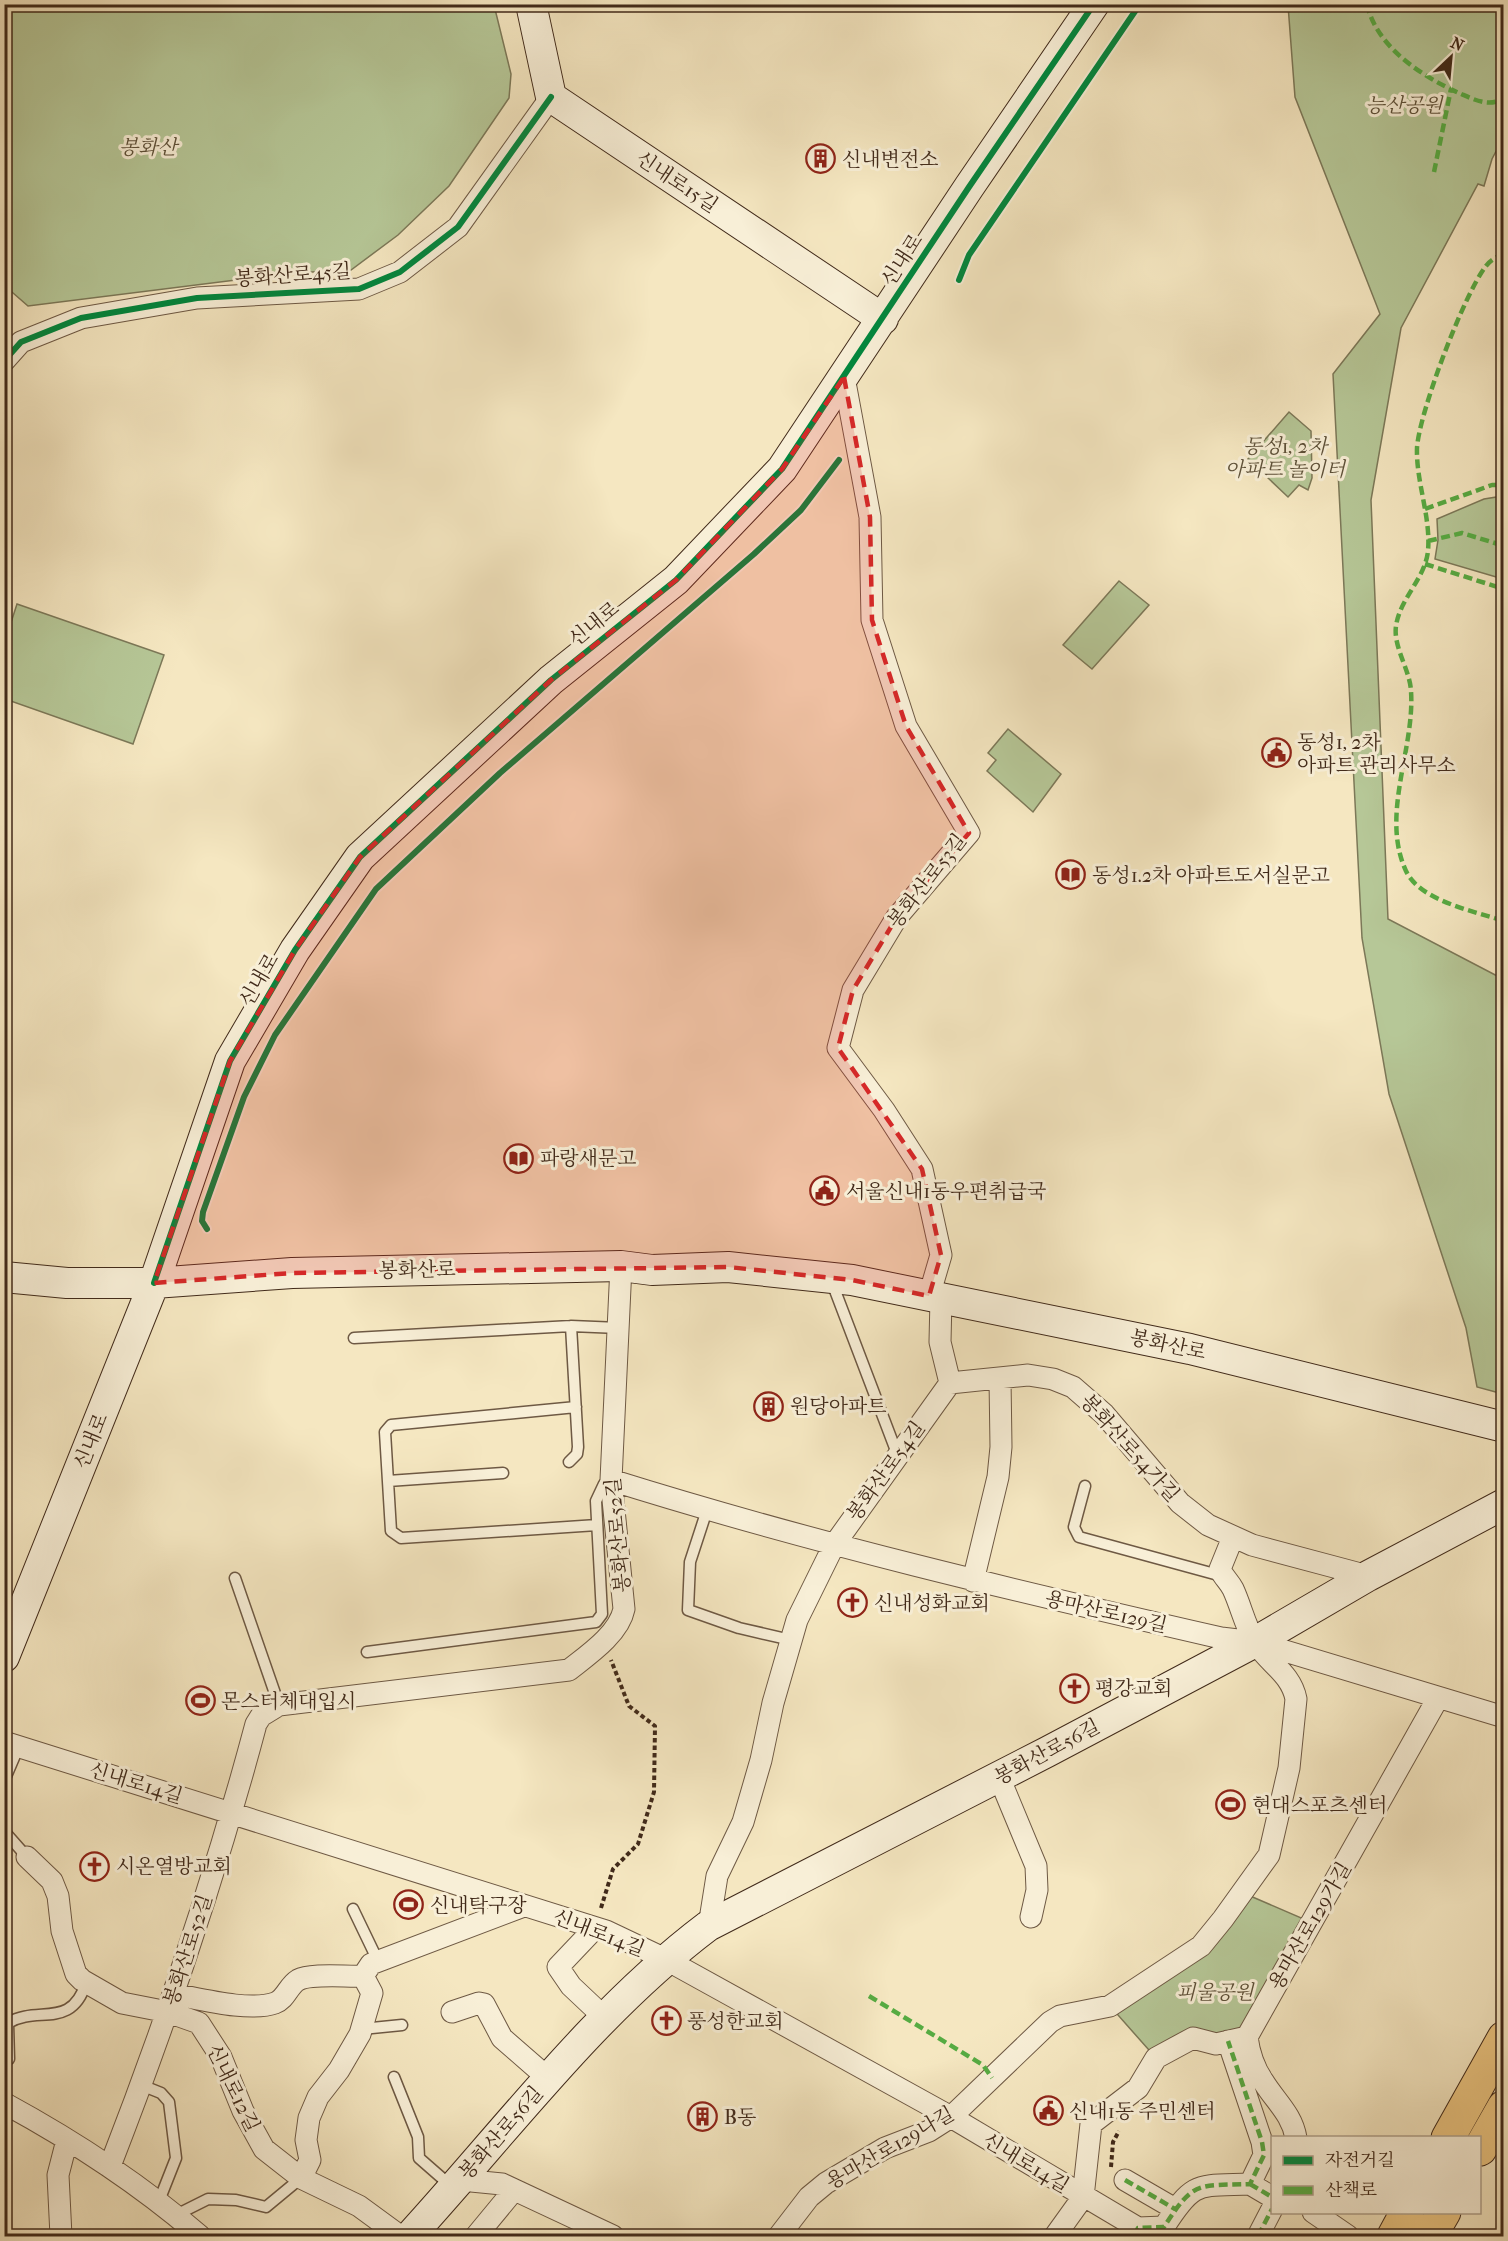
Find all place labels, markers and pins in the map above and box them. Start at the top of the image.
building icon: 신내변전소 [805,143,837,175]
place label: 신내변전소 [842,148,939,171]
place label: 동성1, 2차 아파트 관리사무소 [1297,731,1456,777]
public building icon: 동성1, 2차 아파트 관리사무소 [1260,737,1292,769]
library icon: 동성1.2차 아파트도서실문고 [1055,859,1087,891]
place label: 동성1.2차 아파트도서실문고 [1092,864,1330,887]
library icon: 파랑새문고 [503,1142,535,1174]
place label: 파랑새문고 [540,1147,637,1170]
public building icon: 서울신내1동우편취급국 [809,1175,841,1207]
place label: 서울신내1동우편취급국 [846,1180,1046,1203]
building icon: 원당아파트 [753,1390,785,1422]
place label: 원당아파트 [790,1395,887,1418]
church icon: 신내성화교회 [837,1587,869,1619]
place label: 신내성화교회 [874,1592,990,1615]
church icon: 평강교회 [1058,1672,1090,1704]
place label: 평강교회 [1095,1677,1172,1700]
sports icon: 몬스터체대입시 [184,1685,216,1717]
place label: 몬스터체대입시 [221,1690,356,1713]
sports icon: 현대스포츠센터 [1215,1789,1247,1821]
place label: 현대스포츠센터 [1252,1794,1387,1817]
church icon: 시온열방교회 [79,1850,111,1882]
place label: 시온열방교회 [116,1855,232,1878]
sports icon: 신내탁구장 [393,1889,425,1921]
place label: 신내탁구장 [430,1894,527,1917]
church icon: 풍성한교회 [650,2005,682,2037]
place label: 풍성한교회 [687,2010,784,2033]
public building icon: 신내1동 주민센터 [1032,2095,1064,2127]
place label: 신내1동 주민센터 [1069,2100,1216,2123]
building icon: B동 [687,2101,719,2133]
place label: B동 [724,2106,756,2129]

